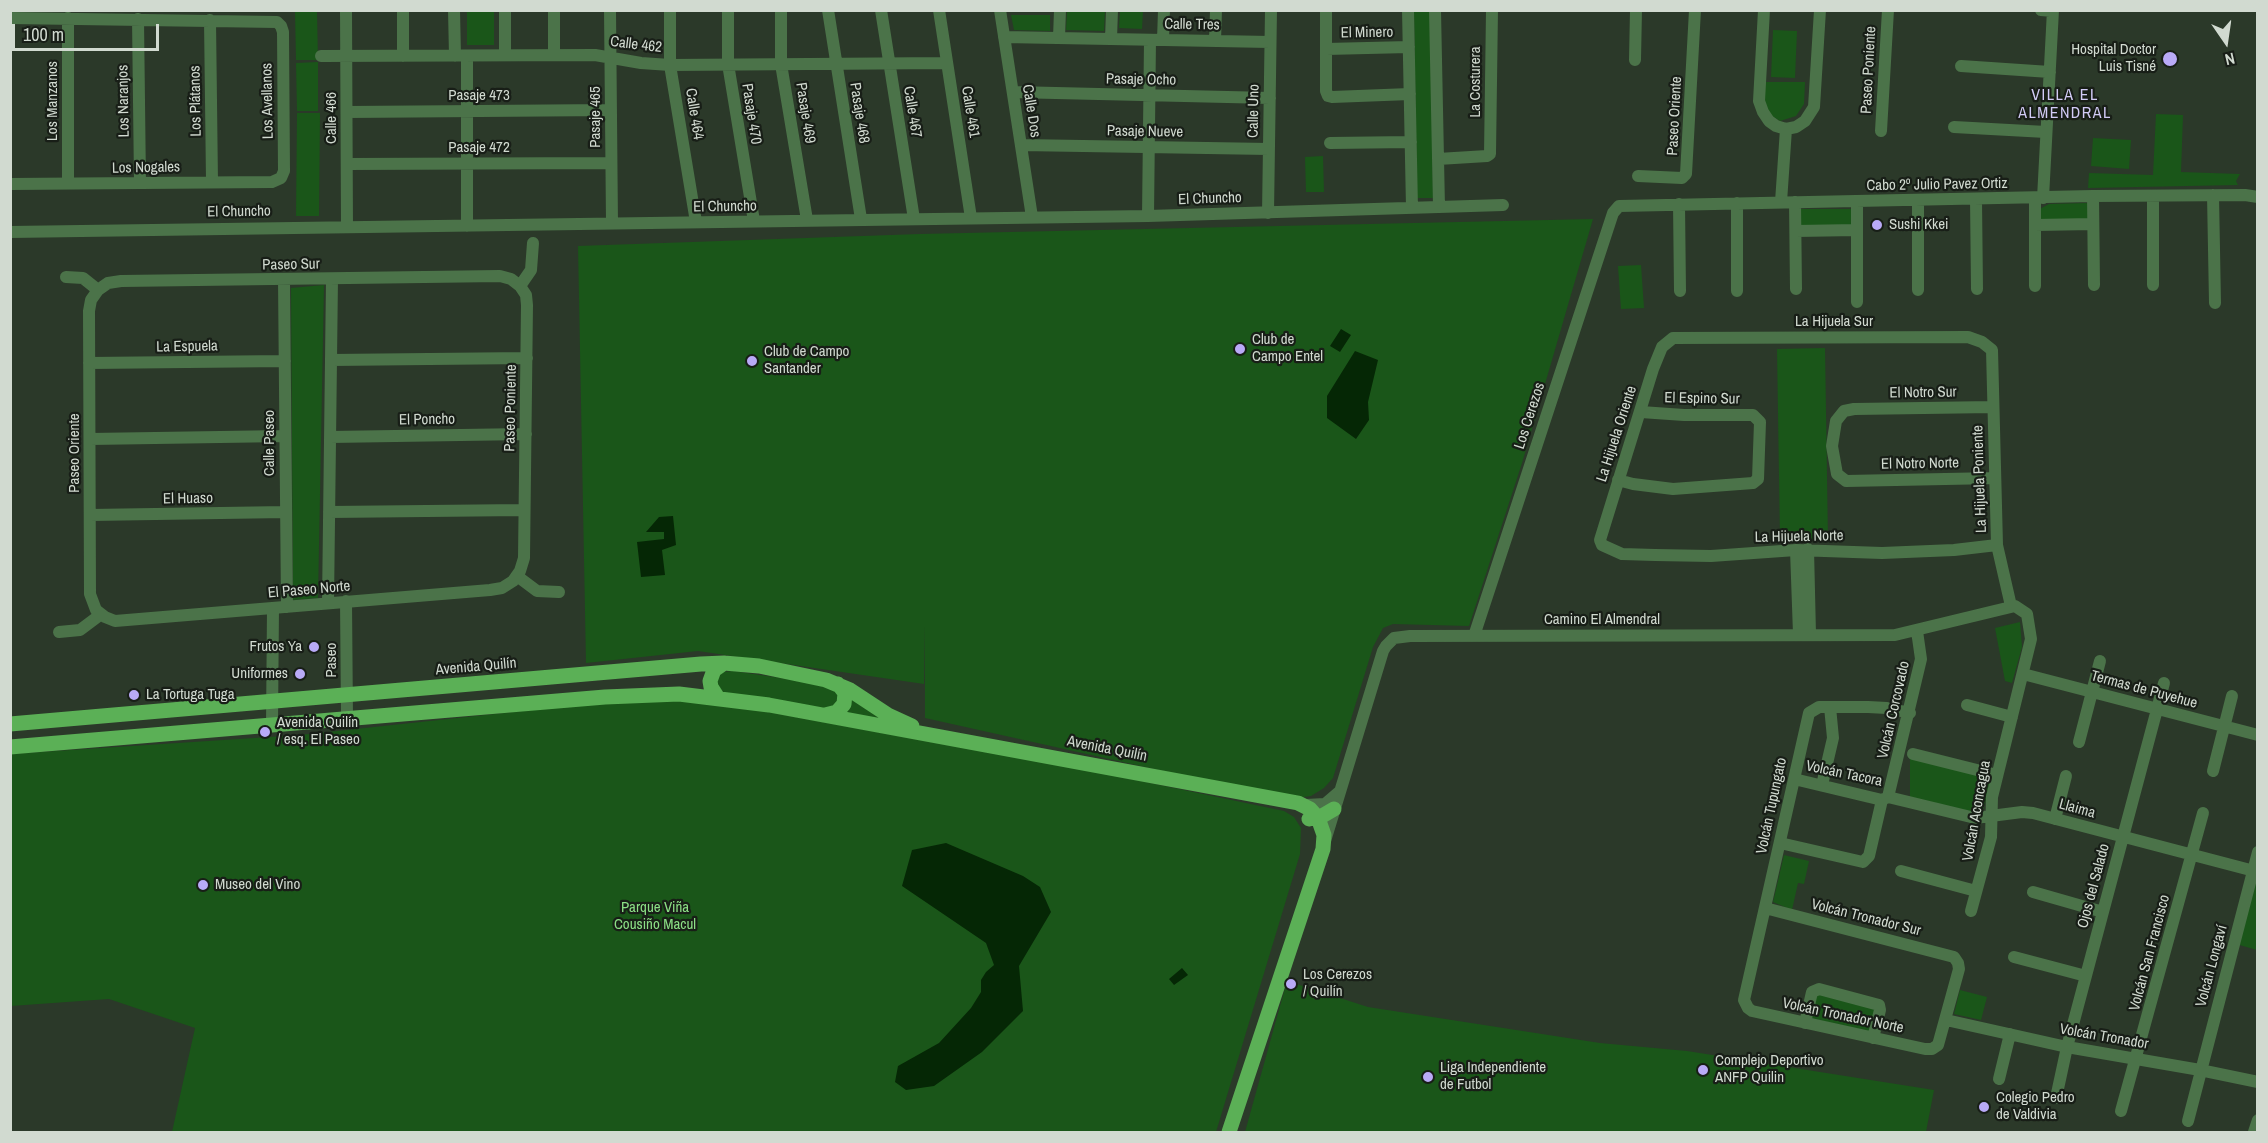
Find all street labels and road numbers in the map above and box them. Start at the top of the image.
street label: Calle Tres [1164,16,1220,34]
street label: El Minero [1341,24,1393,42]
street label: Paseo Poniente [1858,26,1880,114]
street label: Calle 462 [609,33,663,57]
street label: La Costurera [1467,46,1485,118]
street label: Los Manzanos [44,61,62,141]
street label: Los Avellanos [258,63,278,139]
street label: Los Naranjos [114,65,134,137]
street label: Los Plátanos [186,65,206,137]
street label: Pasaje Ocho [1106,70,1176,90]
street label: Paseo Oriente [1664,76,1686,156]
street label: Pasaje 469 [791,81,819,145]
street label: Pasaje 468 [845,81,873,145]
street label: Pasaje 470 [737,82,765,146]
street label: Calle Dos [1018,83,1044,139]
street label: Calle Uno [1245,84,1263,138]
street label: Calle 467 [899,85,925,139]
street label: Calle 461 [957,85,983,139]
street label: Pasaje 465 [587,86,605,148]
street label: Pasaje 473 [448,87,510,105]
street label: Calle 464 [681,87,707,141]
street label: Calle 466 [323,92,341,144]
street label: Pasaje Nueve [1107,122,1183,142]
street label: Pasaje 472 [448,139,510,157]
street label: Los Nogales [112,158,180,178]
street label: Cabo 2º Julio Pavez Ortiz [1866,175,2008,195]
street label: El Chuncho [1178,189,1242,209]
street label: El Chuncho [693,197,757,217]
street label: El Chuncho [207,202,271,222]
street label: Paseo Sur [262,256,320,274]
street label: La Hijuela Sur [1795,313,1873,331]
street label: La Espuela [156,337,218,357]
street label: Paseo Poniente [501,364,521,452]
street label: Los Cerezos [1511,380,1549,452]
street label: El Notro Sur [1889,383,1957,403]
street label: La Hijuela Oriente [1593,384,1641,484]
street label: El Espino Sur [1664,389,1740,409]
street label: Calle Paseo [261,410,279,476]
street label: El Poncho [399,411,455,429]
street label: Paseo Oriente [66,413,84,493]
street label: La Hijuela Poniente [1969,425,1991,533]
street label: El Notro Norte [1881,454,1959,474]
street label: El Huaso [163,490,213,508]
street label: La Hijuela Norte [1754,527,1844,547]
street label: El Paseo Norte [267,577,351,603]
street label: Camino El Almendral [1544,611,1660,629]
street label: Paseo [323,643,341,677]
street label: Avenida Quilín [435,654,517,680]
street label: Volcán Corcovado [1874,659,1914,761]
street label: Termas de Puyehue [2089,667,2199,713]
street label: Avenida Quilín [1065,732,1149,766]
street label: Volcán Tupungato [1753,756,1791,856]
street label: Volcán Tacora [1804,757,1884,791]
street label: Volcán Aconcagua [1959,759,1995,863]
street label: Llaima [2057,796,2097,822]
street label: Ojos del Salado [2074,842,2114,930]
street label: Volcán San Francisco [2126,893,2174,1013]
street label: Volcán Tronador Sur [1809,896,1923,940]
street label: Volcán Longaví [2192,923,2232,1009]
street label: Volcán Tronador Norte [1781,994,1905,1038]
street label: Volcán Tronador [2058,1020,2150,1054]

